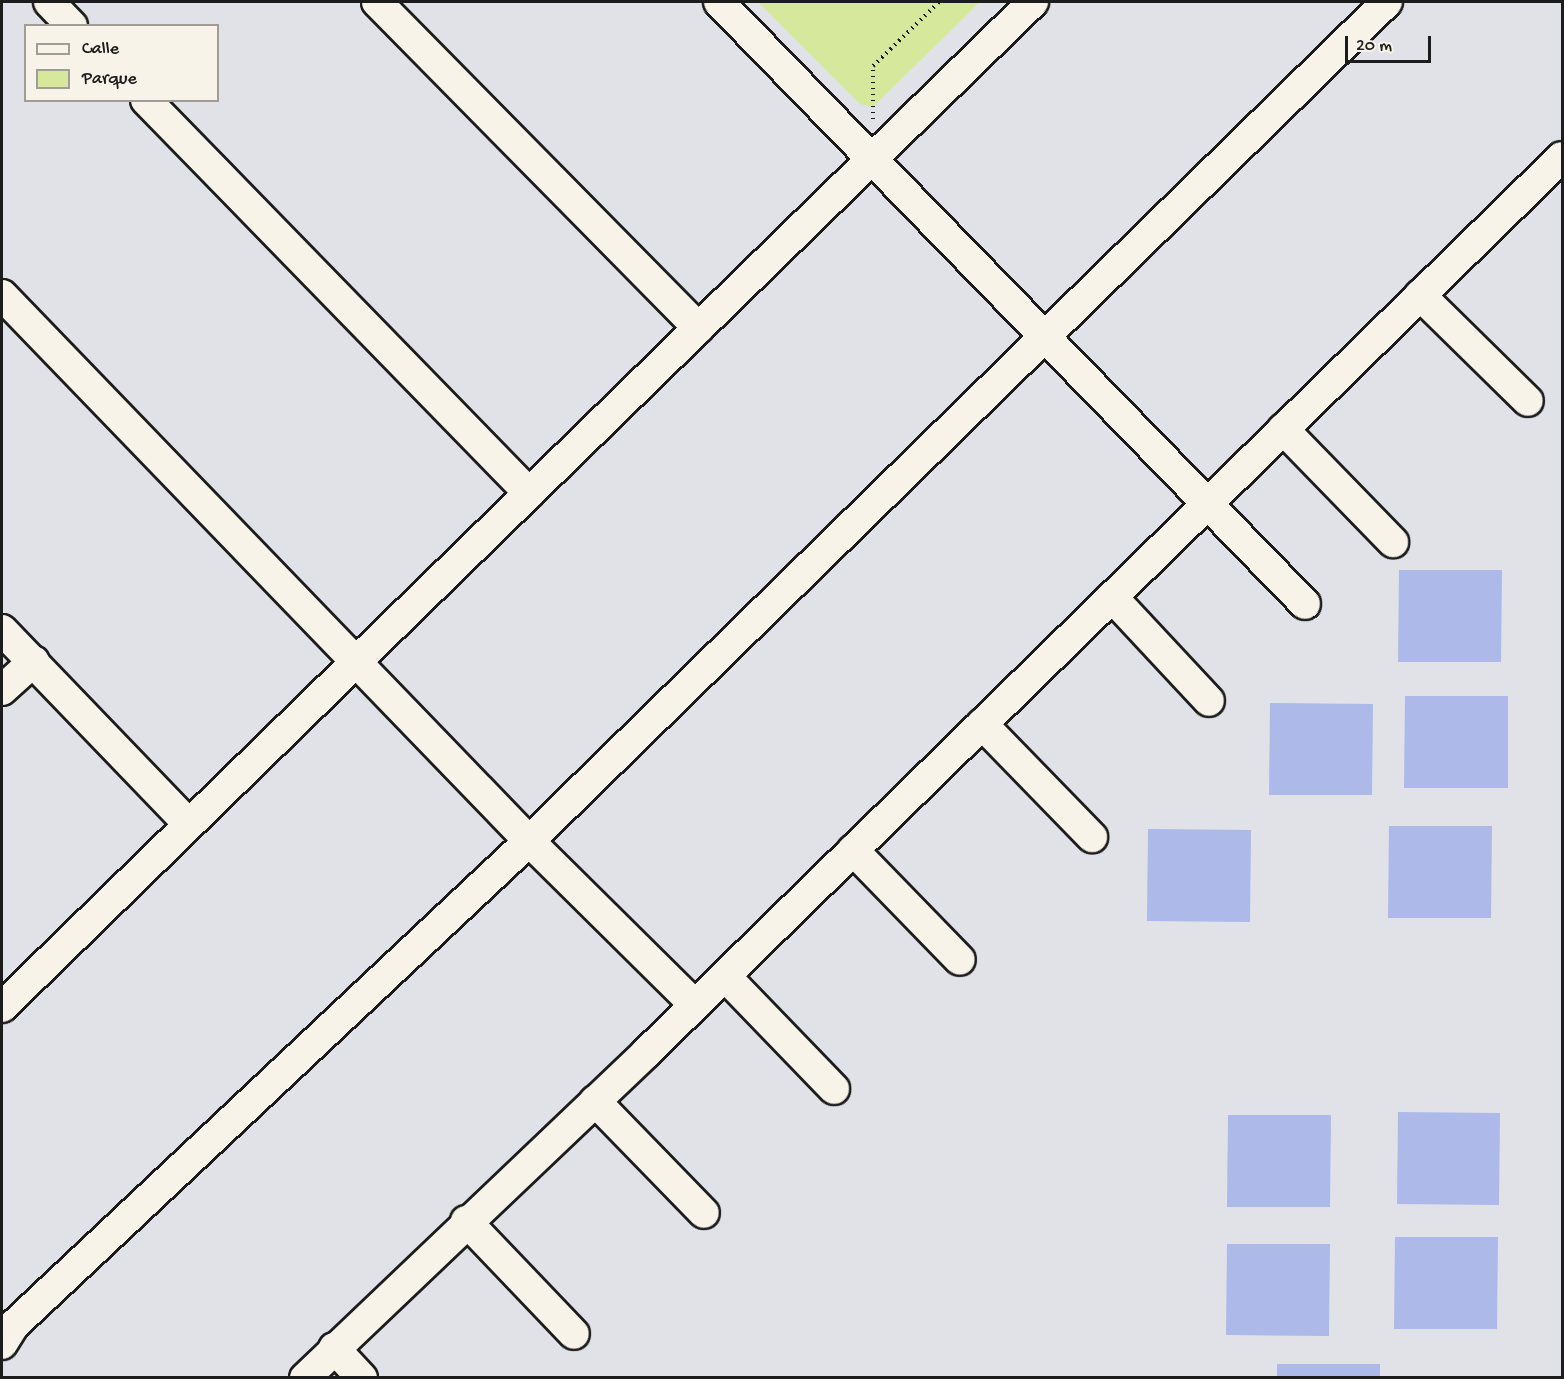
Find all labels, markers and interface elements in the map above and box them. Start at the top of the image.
legend [24,24,219,102]
scale bar [1348,24,1434,62]
text: 20 m [1356,36,1392,57]
text: Calle [82,39,119,60]
text: Parque [82,69,137,90]

